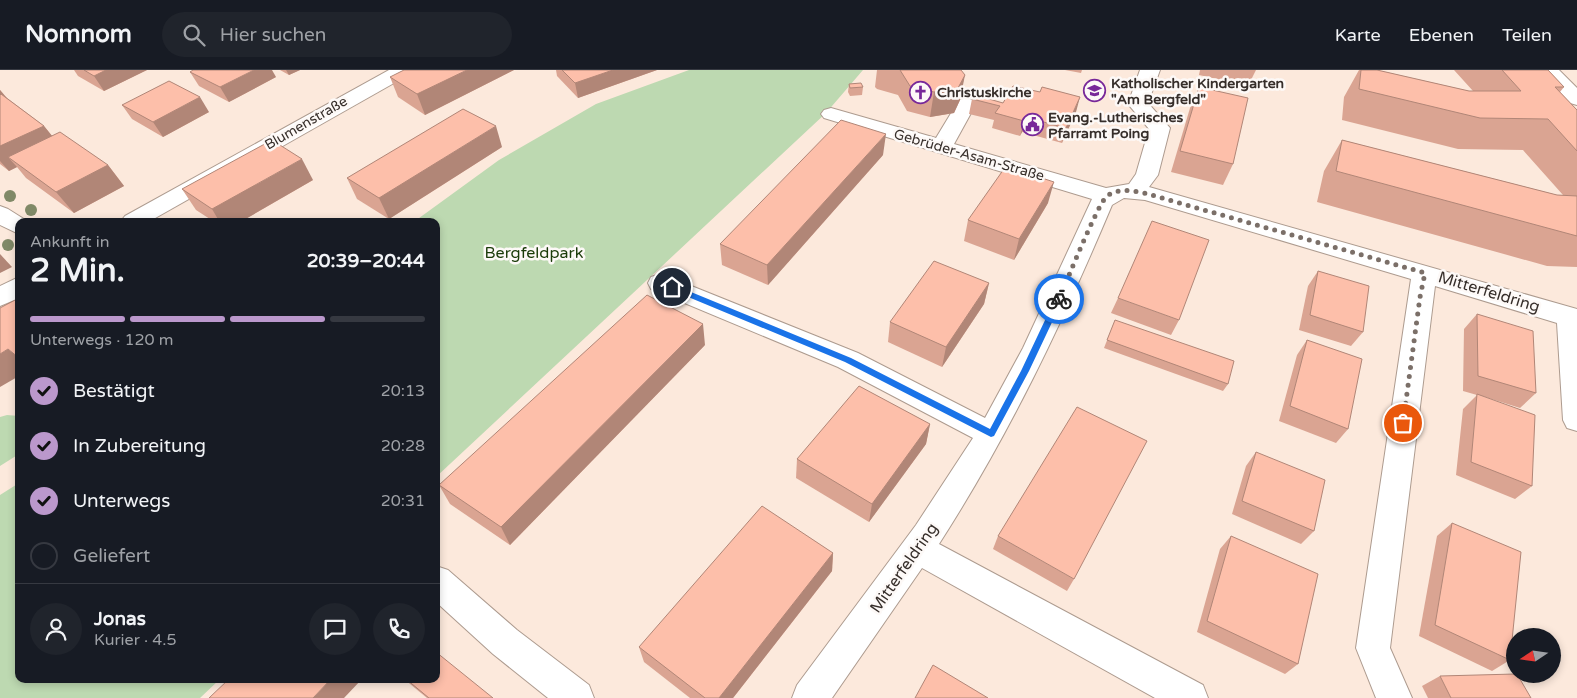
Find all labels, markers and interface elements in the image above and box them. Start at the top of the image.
search box [162,12,512,57]
text: Nomnom [25,20,132,49]
icon: search [180,21,208,49]
text: Hier suchen [220,24,326,46]
text: Karte [1335,24,1381,46]
text: Ebenen [1409,24,1474,46]
text: Teilen [1502,24,1552,46]
place label: Katholischer Kindergarten "Am Bergfeld" [1111,75,1284,108]
school or university icon: Katholischer Kindergarten "Am Bergfeld" [1083,79,1107,103]
church icon: Christuskirche [909,80,933,104]
place label: Christuskirche [937,84,1032,101]
street label: Blumenstraße [262,92,350,154]
place label: Evang.-Lutherisches Pfarramt Poing [1048,109,1183,142]
public building icon: Evang.-Lutherisches Pfarramt Poing [1020,113,1044,137]
street label: Gebrüder-Asam-Straße [892,125,1046,185]
text: Ankunft in [30,232,110,252]
park label: Bergfeldpark [485,243,584,263]
text: 20:39–20:44 [307,250,425,272]
text: 2 Min. [30,252,125,290]
pin [651,266,693,308]
street label: Mitterfeldring [1436,267,1542,317]
icon: home [658,273,686,301]
courier [1034,274,1084,324]
icon: bike [1045,285,1073,313]
text: Unterwegs · 120 m [30,330,173,350]
icon: check [30,377,58,405]
text: Bestätigt [73,380,155,402]
text: 20:13 [381,381,425,401]
pin [1382,402,1424,444]
icon: bag [1389,409,1417,437]
icon: check [30,432,58,460]
text: In Zubereitung [73,435,206,457]
text: 20:28 [381,436,425,456]
icon: check [30,487,58,515]
text: Unterwegs [73,490,170,512]
text: 20:31 [381,491,425,511]
street label: Mitterfeldring [866,519,942,617]
text: Geliefert [73,545,150,567]
button: person [30,603,82,655]
button: chat [309,603,361,655]
button: phone [373,603,425,655]
text: Jonas [94,608,146,630]
north arrow [1506,628,1561,682]
map controls [1506,628,1561,683]
text: Kurier · 4.5 [94,630,177,650]

